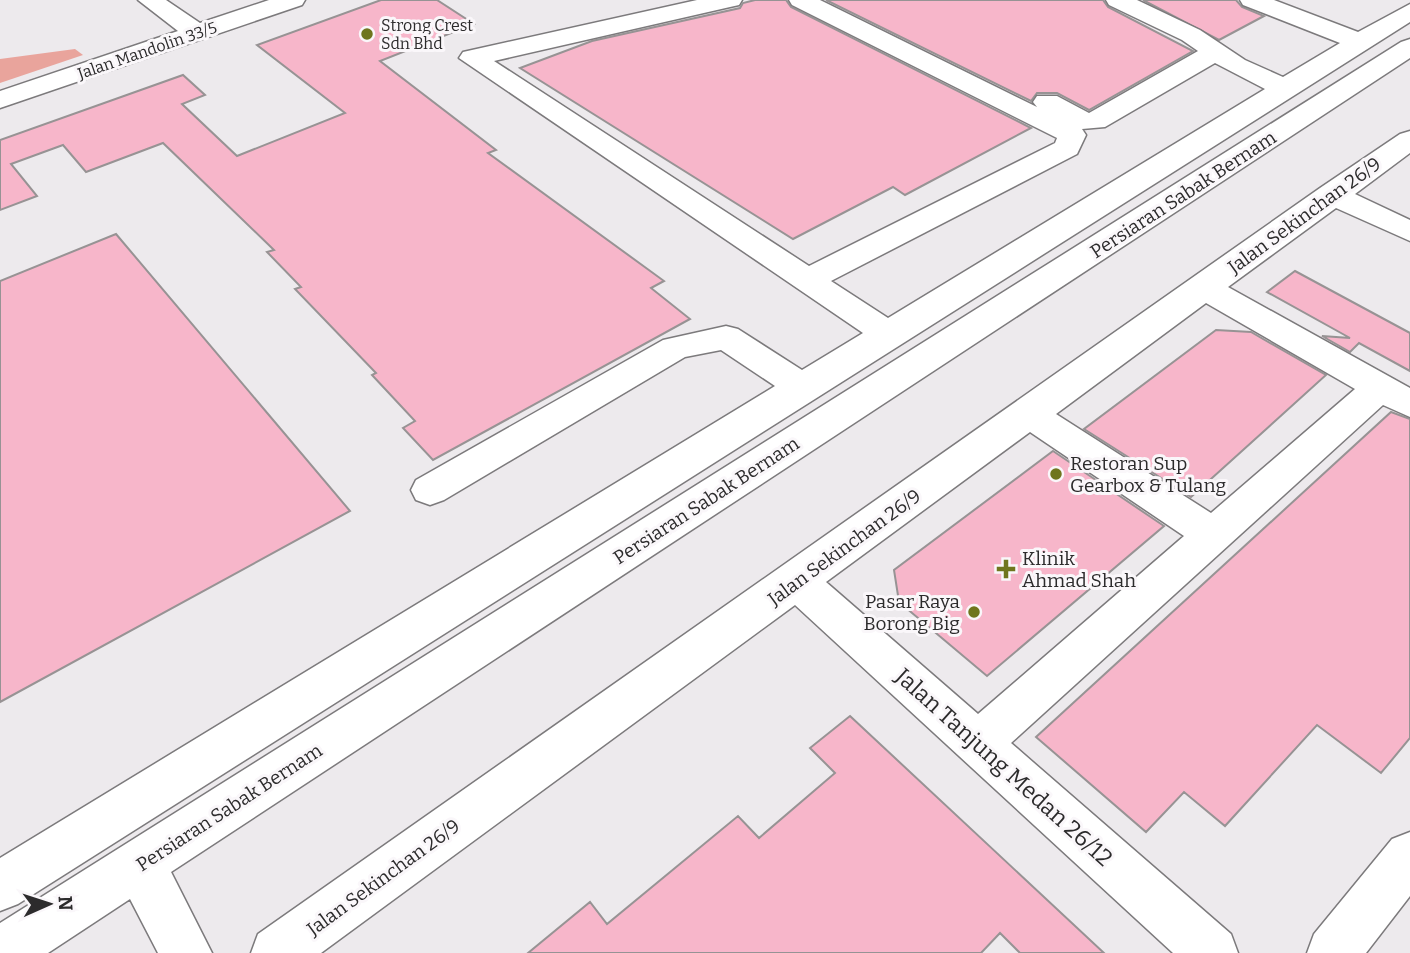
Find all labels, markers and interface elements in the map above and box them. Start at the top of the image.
place label: Strong Crest Sdn Bhd [381,16,473,53]
street label: Jalan Mandolin 33/5 [74,18,219,84]
marker: Strong Crest Sdn Bhd [359,26,375,42]
street label: Persiaran Sabak Bernam [1086,126,1280,263]
street label: Jalan Sekinchan 26/9 [1223,152,1385,279]
street label: Persiaran Sabak Bernam [609,432,803,569]
place label: Restoran Sup Gearbox & Tulang [1070,452,1226,497]
marker: Restoran Sup Gearbox & Tulang [1048,466,1064,482]
street label: Jalan Sekinchan 26/9 [763,484,925,611]
place label: Klinik Ahmad Shah [1022,547,1136,592]
marker: Klinik Ahmad Shah [996,559,1016,579]
place label: Pasar Raya Borong Big [864,590,961,635]
marker: Pasar Raya Borong Big [966,604,982,620]
street label: Jalan Tanjung Medan 26/12 [889,661,1118,872]
street label: Persiaran Sabak Bernam [132,739,326,876]
street label: Jalan Sekinchan 26/9 [302,814,464,941]
north arrow [14,869,84,939]
text: N [54,895,77,911]

